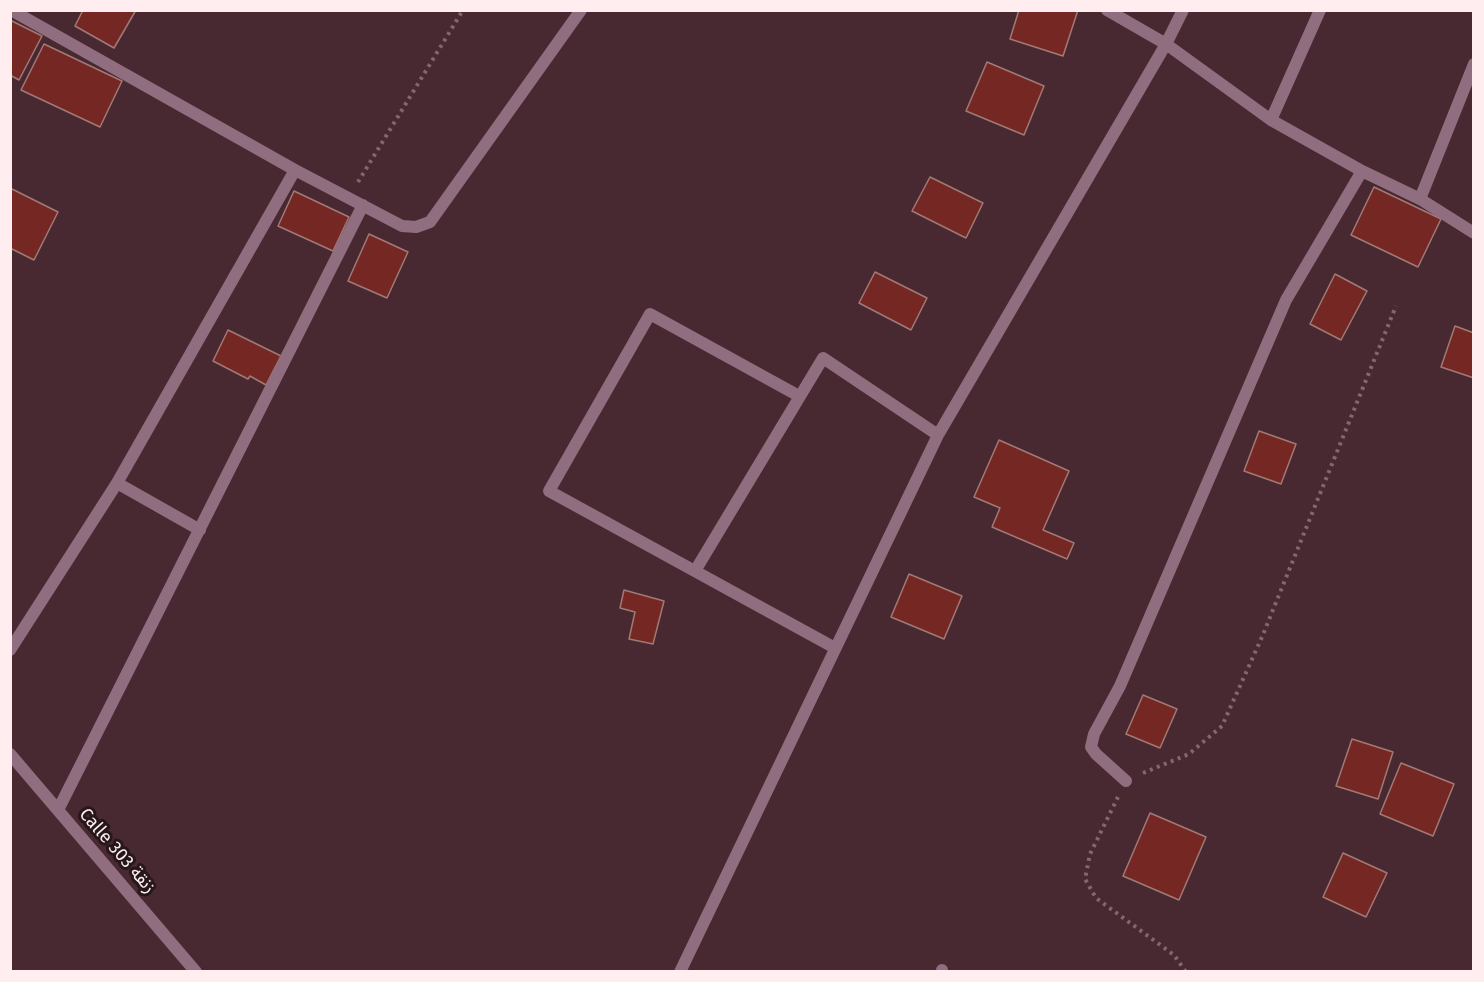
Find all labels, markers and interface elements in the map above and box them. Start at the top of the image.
street label: Calle 303 زنقة [74,804,160,898]

